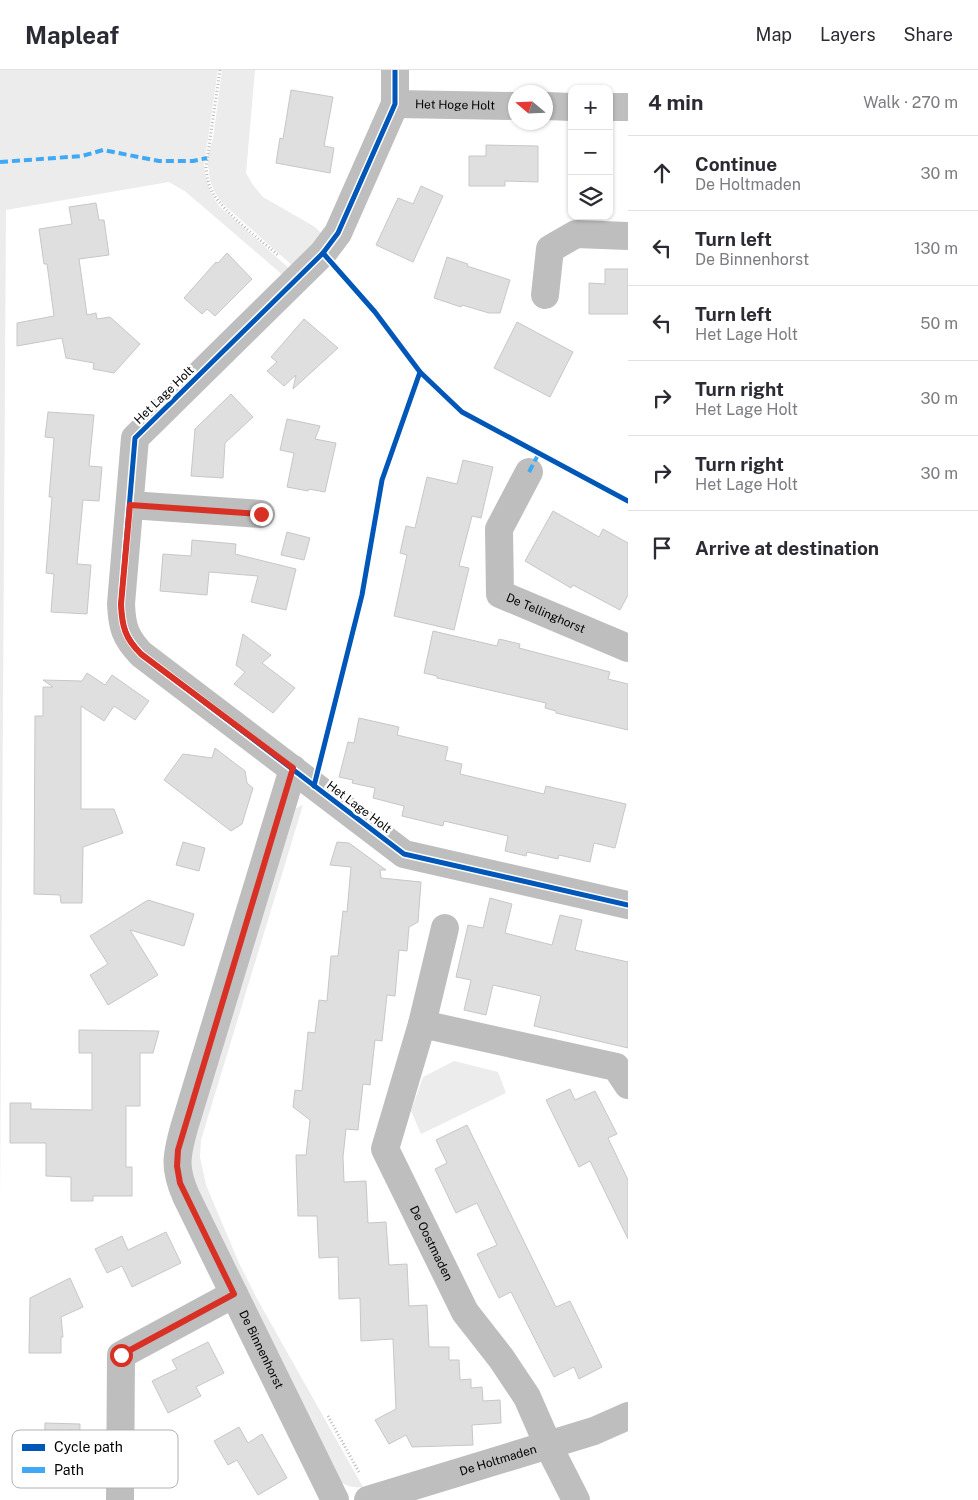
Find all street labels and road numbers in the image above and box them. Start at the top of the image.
street label: Het Hoge Holt [415,97,495,113]
street label: Het Lage Holt [131,363,197,427]
street label: De Tellinghorst [504,590,588,636]
street label: Het Lage Holt [324,778,394,836]
street label: De Oostmaden [407,1203,456,1283]
street label: De Binnenhorst [236,1308,286,1391]
street label: De Holtmaden [458,1442,538,1479]

